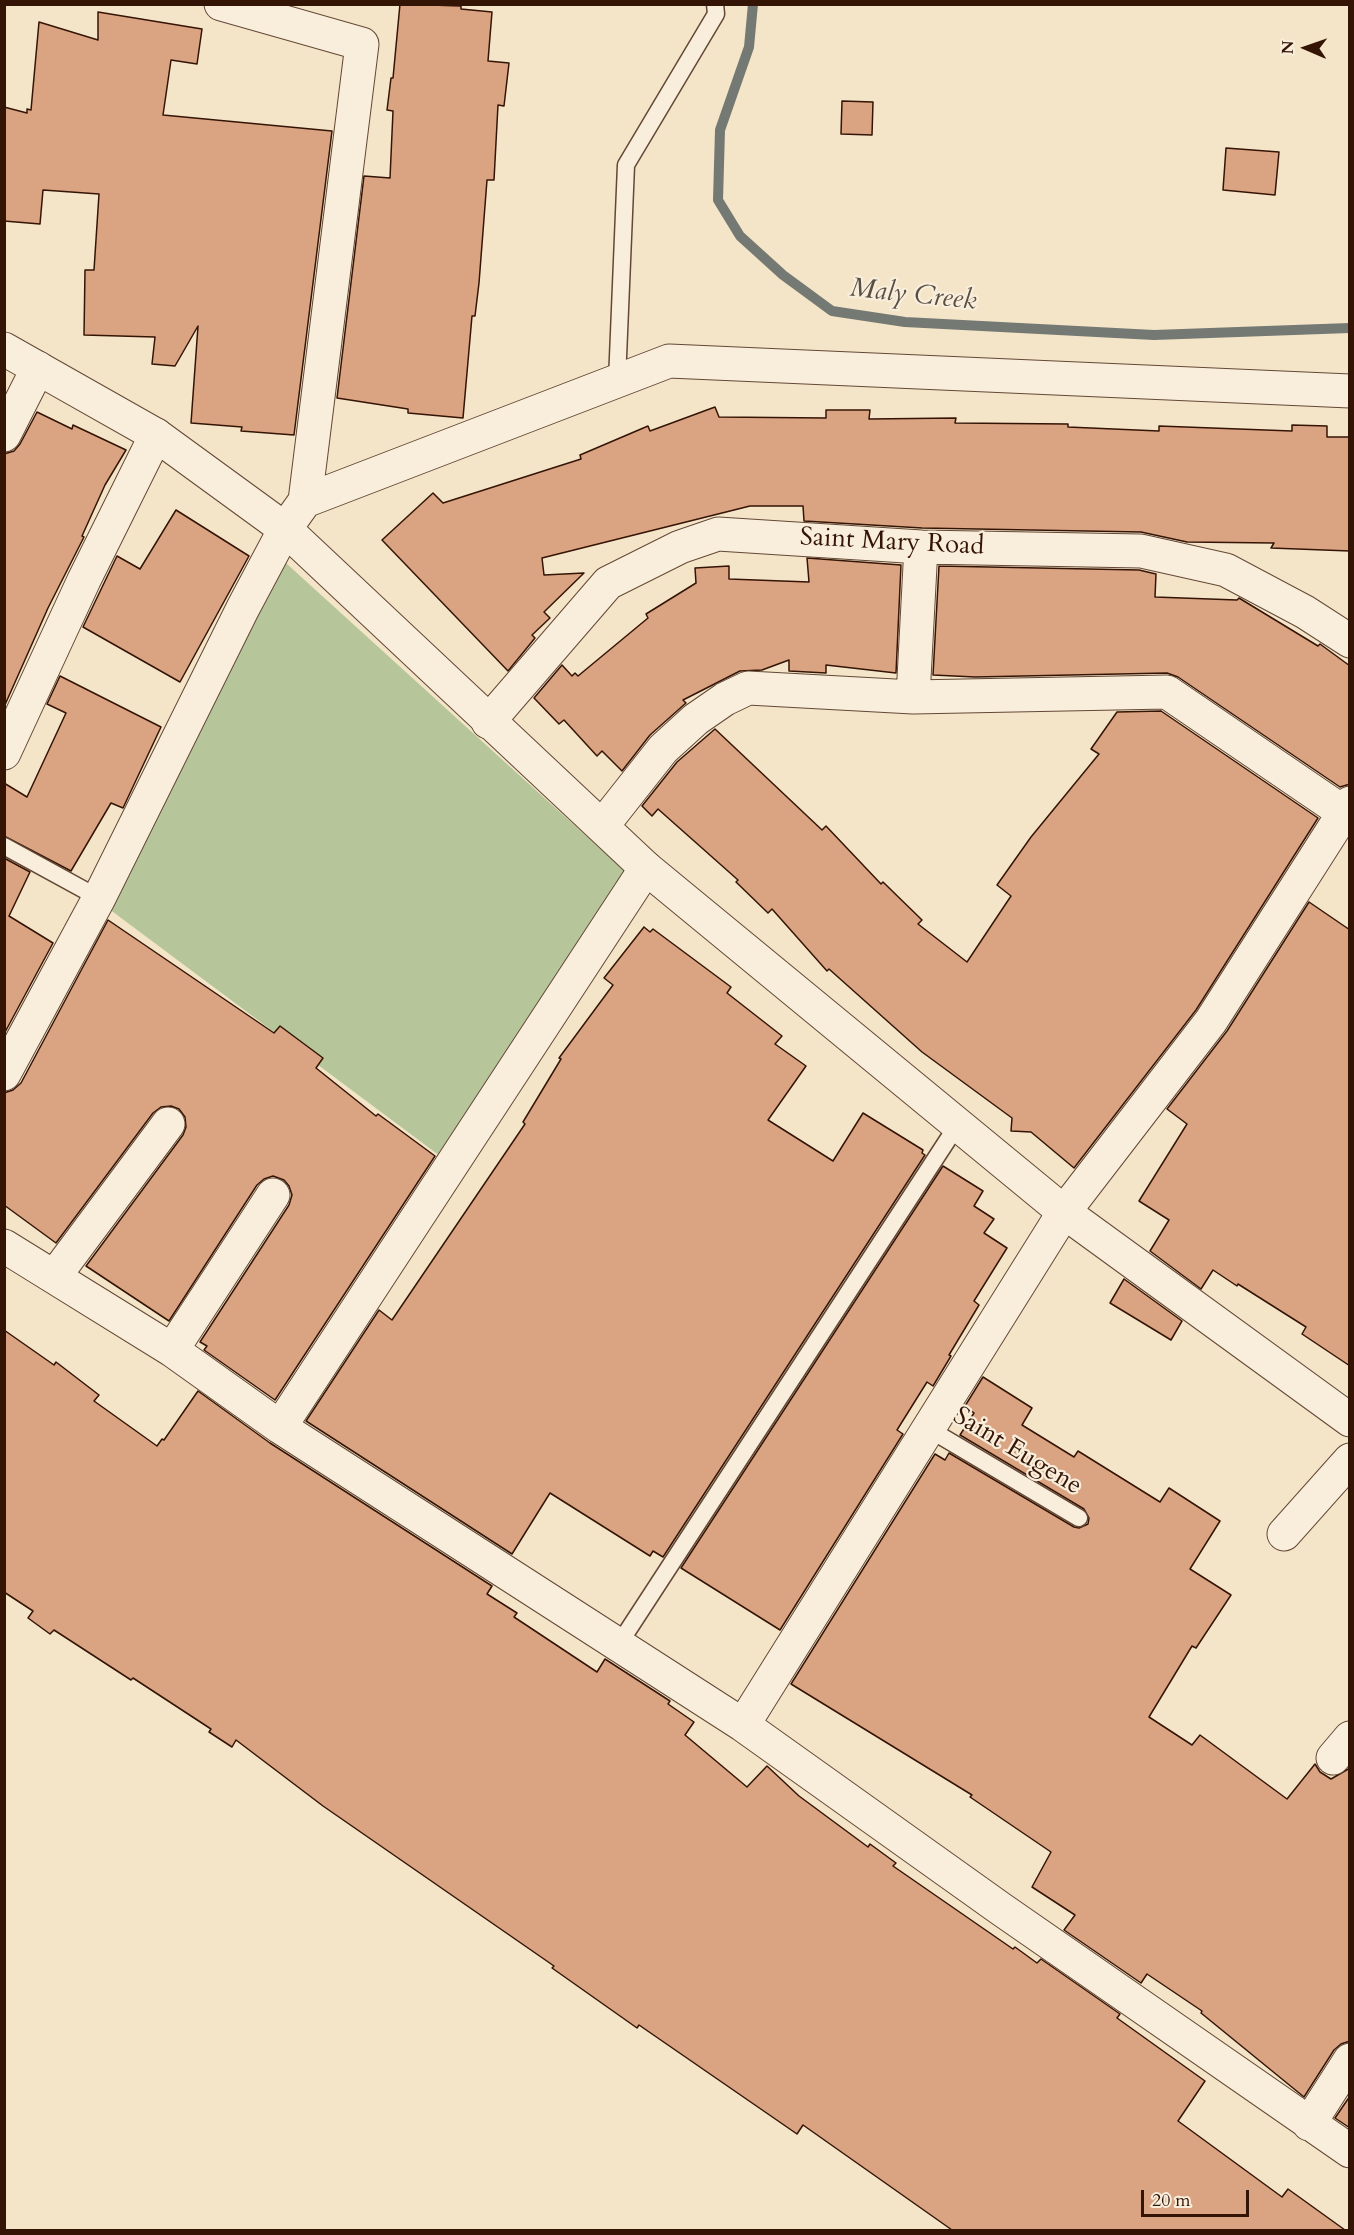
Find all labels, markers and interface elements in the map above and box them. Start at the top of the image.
north arrow [1276,18,1336,78]
text: N [1277,40,1299,55]
water label: Maly Creek [848,273,978,319]
street label: Saint Mary Road [799,523,985,563]
street label: Saint Eugene [947,1401,1087,1503]
scale bar [1144,2178,1252,2216]
text: 20 m [1152,2188,1191,2213]

